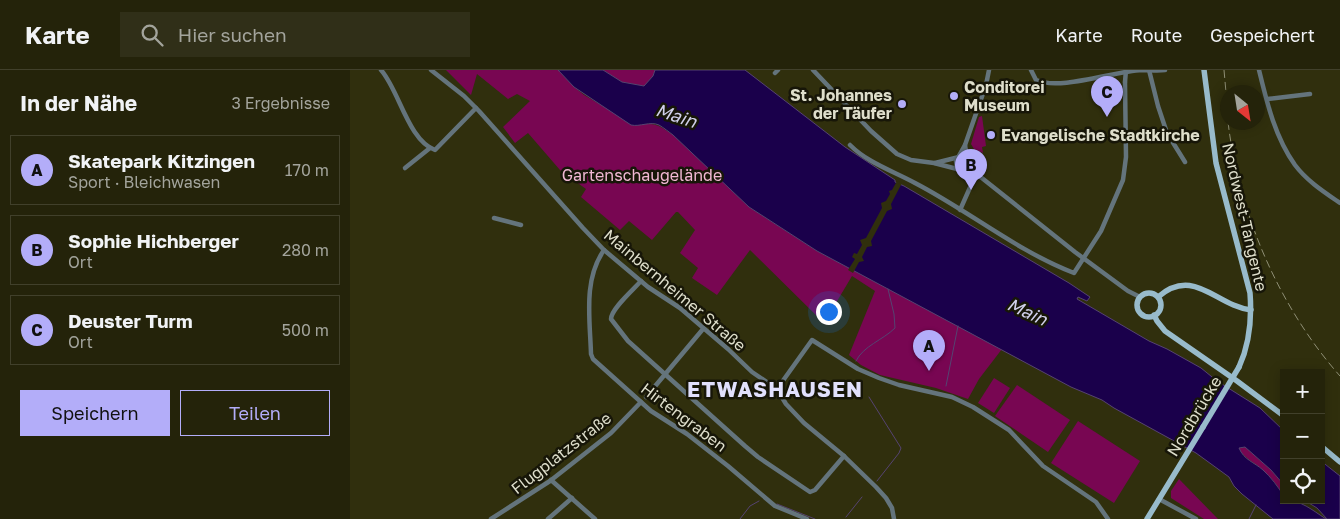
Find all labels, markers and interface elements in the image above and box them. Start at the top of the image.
search box [120,12,470,57]
text: Karte [25,20,90,49]
icon: search [138,21,166,49]
text: Hier suchen [178,23,287,46]
text: Karte [1055,24,1103,46]
text: Route [1131,24,1182,46]
text: Gespeichert [1210,24,1315,46]
pin: C [1091,76,1123,117]
place label: Conditorei Museum [964,77,1045,115]
place label: St. Johannes der Täufer [790,85,892,123]
north arrow [1220,85,1265,130]
text: In der Nähe [20,90,137,116]
marker: Conditorei Museum [948,90,960,102]
text: 3 Ergebnisse [231,93,330,113]
water label: Main [653,98,700,132]
marker: St. Johannes der Täufer [896,98,908,110]
place label: Evangelische Stadtkirche [1001,125,1200,145]
marker: Evangelische Stadtkirche [985,129,997,141]
street label: Nordwest-Tangente [1218,141,1272,293]
text: Skatepark Kitzingen [68,149,255,172]
pin: B [955,149,987,190]
text: A [31,160,43,180]
text: 170 m [285,160,329,180]
park label: Gartenschaugelände [562,165,722,185]
text: Sport · Bleichwasen [68,172,220,192]
street label: Mainbernheimer Straße [600,225,750,355]
text: Sophie Hichberger [68,229,239,252]
text: B [31,240,43,260]
text: 280 m [282,240,329,260]
text: Ort [68,252,93,272]
water label: Main [1004,292,1052,330]
your location [816,299,842,325]
text: Deuster Turm [68,309,193,332]
text: C [31,320,43,340]
text: 500 m [282,320,329,340]
pin: A [913,330,945,371]
text: Ort [68,332,93,352]
map controls [1280,369,1325,504]
button: + [1280,369,1325,414]
street label: Nordbrücke [1162,372,1226,460]
district label: ETWASHAUSEN [687,376,863,402]
street label: Hirtengraben [637,378,731,456]
button: Speichern [20,390,170,436]
button: Teilen [180,390,330,436]
street label: Flugplatzstraße [507,408,615,498]
button: − [1280,414,1325,459]
button: locate [1280,459,1325,504]

